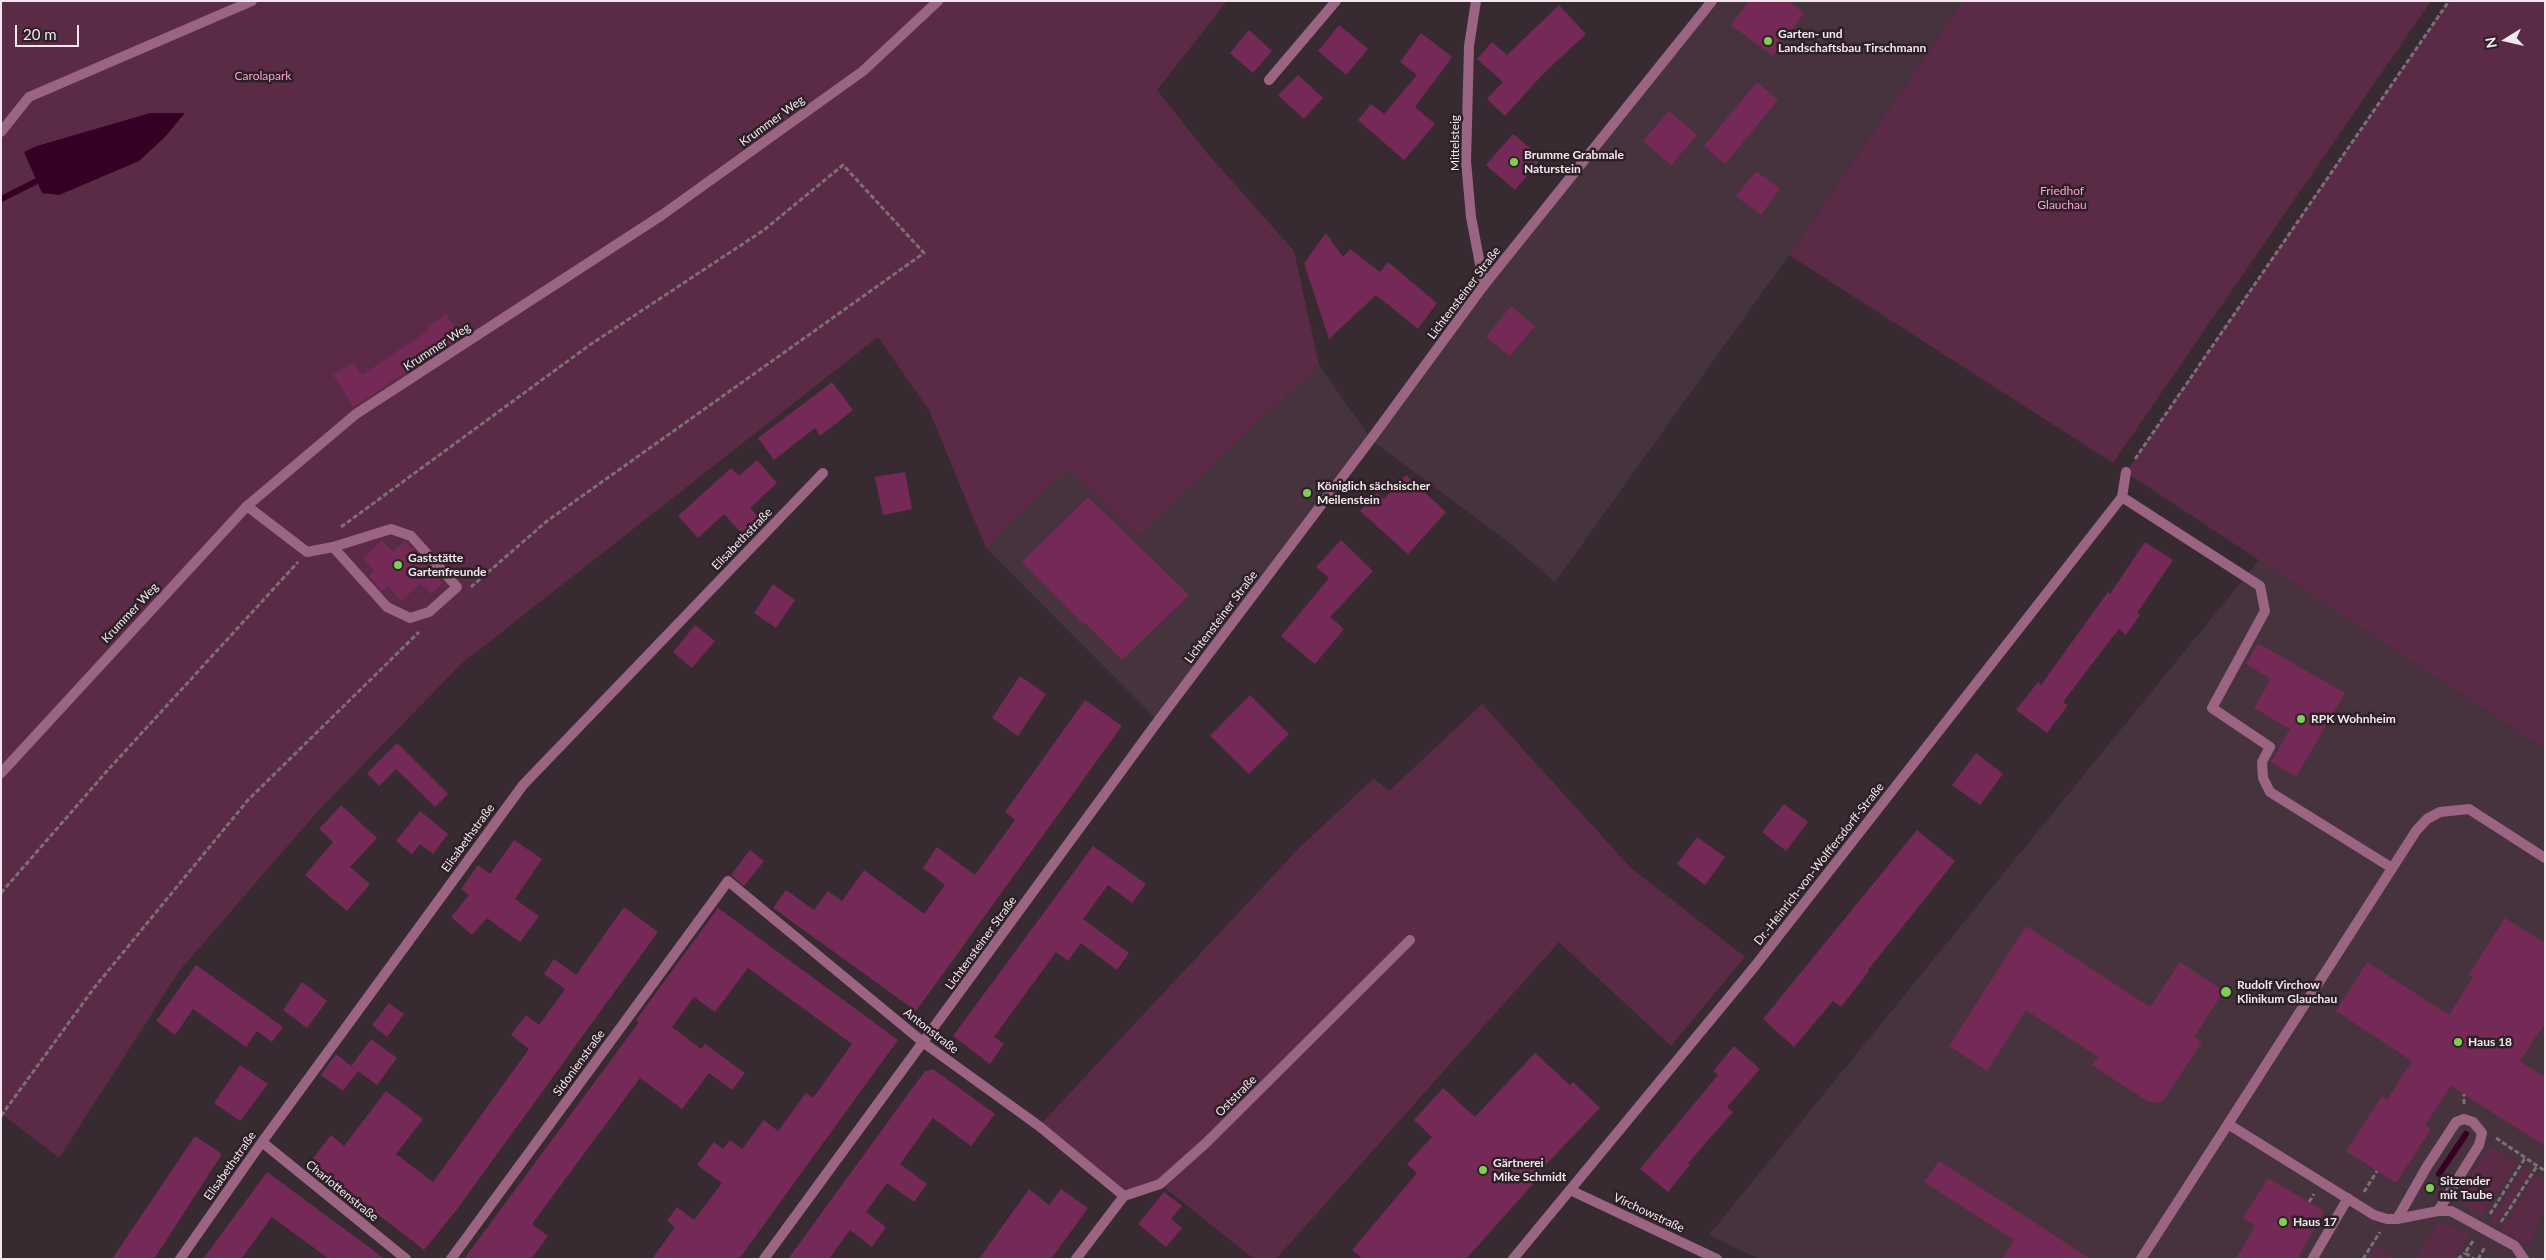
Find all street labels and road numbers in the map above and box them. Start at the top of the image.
street label: Krummer Weg [737,93,807,149]
street label: Mittelsteig [1448,115,1462,171]
street label: Lichtensteiner Straße [1425,244,1503,342]
street label: Krummer Weg [401,320,473,374]
street label: Elisabethstraße [709,505,775,573]
street label: Lichtensteiner Straße [1182,568,1260,666]
street label: Krummer Weg [99,580,161,646]
street label: Dr.-Heinrich-von-Wolffersdorff-Straße [1751,780,1887,948]
street label: Elisabethstraße [438,801,498,875]
street label: Lichtensteiner Straße [942,893,1020,993]
street label: Antonstraße [901,1005,961,1057]
street label: Sidonienstraße [550,1027,608,1099]
street label: Oststraße [1213,1073,1259,1119]
street label: Elisabethstraße [201,1129,259,1203]
street label: Charlottenstraße [303,1157,381,1225]
street label: Virchowstraße [1611,1190,1687,1236]

